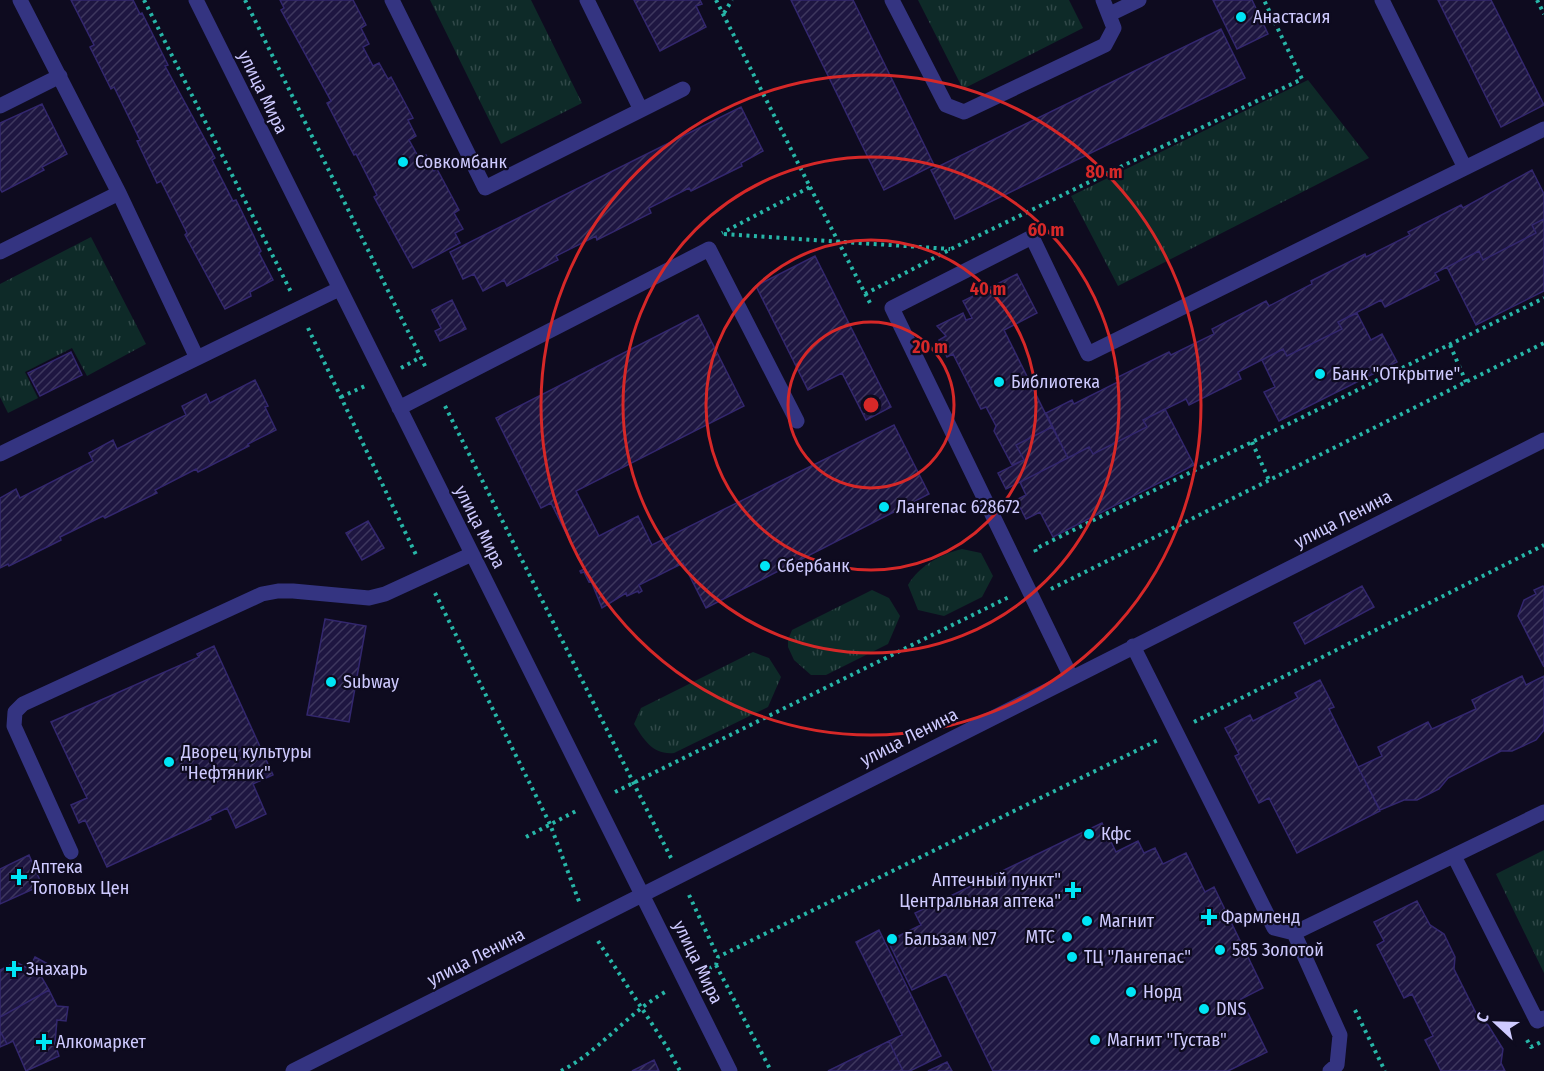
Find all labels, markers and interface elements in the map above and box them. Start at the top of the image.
place label: Анастасия [1253,6,1330,28]
marker: Анастасия [1234,10,1248,24]
street label: улица Мира [233,47,293,137]
place label: Совкомбанк [415,151,508,173]
marker: Совкомбанк [396,155,410,169]
text: 80 m [1086,161,1122,183]
text: 60 m [1028,219,1064,241]
text: 40 m [970,278,1006,300]
text: 20 m [911,336,948,358]
place label: Банк "ОТкрытие" [1332,363,1460,385]
marker: Банк "ОТкрытие" [1313,367,1327,381]
place label: Библиотека [1011,371,1100,393]
marker: Библиотека [992,375,1006,389]
centre of rings [861,395,881,415]
street label: улица Мира [450,482,510,572]
street label: улица Ленина [1291,485,1396,553]
place label: Лангепас 628672 [896,496,1020,518]
marker: Лангепас 628672 [877,500,891,514]
place label: Сбербанк [777,555,850,577]
marker: Сбербанк [758,559,772,573]
place label: Subway [343,671,399,693]
marker: Subway [324,675,338,689]
street label: улица Ленина [857,703,962,771]
place label: Дворец культуры "Нефтяник" [180,741,312,784]
marker: Дворец культуры "Нефтяник" [162,755,176,769]
place label: Кфс [1101,823,1132,845]
marker: Кфс [1082,827,1096,841]
place label: Аптека Топовых Цен [31,856,129,899]
place label: Аптечный пункт" Центральная аптека" [899,869,1061,912]
marker: Аптека Топовых Цен [12,870,26,884]
marker: Аптечный пункт" Центральная аптека" [1066,883,1080,897]
place label: Фармленд [1221,906,1300,928]
place label: Магнит [1099,910,1155,932]
marker: Фармленд [1202,910,1216,924]
marker: Магнит [1080,914,1094,928]
street label: улица Мира [668,917,728,1007]
street label: улица Ленина [424,923,529,991]
place label: МТС [1026,926,1055,948]
place label: Бальзам №7 [904,928,997,950]
marker: МТС [1060,930,1074,944]
marker: Бальзам №7 [885,932,899,946]
place label: 585 Золотой [1232,939,1324,961]
marker: 585 Золотой [1213,943,1227,957]
place label: ТЦ "Лангепас" [1084,946,1191,968]
marker: ТЦ "Лангепас" [1065,950,1079,964]
place label: Знахарь [26,958,87,980]
marker: Знахарь [7,962,21,976]
place label: Норд [1143,981,1182,1003]
marker: Норд [1124,985,1138,999]
north arrow [1466,993,1526,1053]
place label: DNS [1216,998,1246,1020]
marker: DNS [1197,1002,1211,1016]
text: С [1472,1010,1493,1025]
place label: Магнит "Густав" [1107,1029,1227,1051]
place label: Алкомаркет [56,1031,147,1053]
marker: Магнит "Густав" [1088,1033,1102,1047]
marker: Алкомаркет [37,1035,51,1049]

